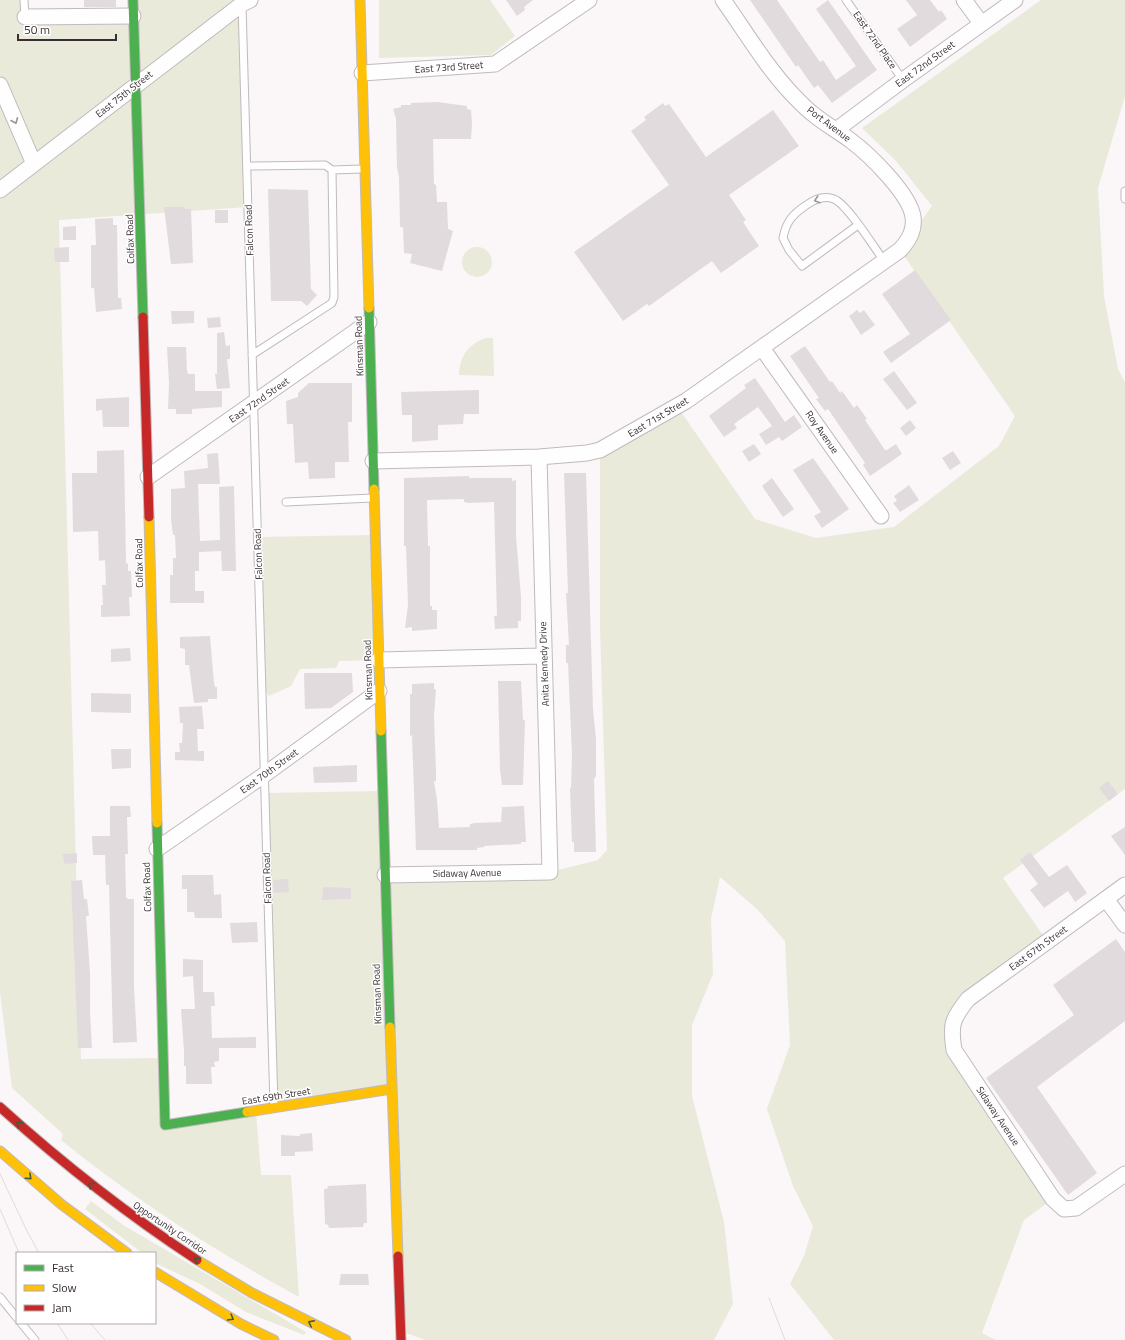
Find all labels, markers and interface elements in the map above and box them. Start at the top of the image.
street label: East 72nd Place [849,8,901,72]
scale bar [18,16,116,42]
text: 50 m [24,20,50,39]
street label: East 72nd Street [892,37,958,91]
street label: East 73rd Street [414,57,484,77]
street label: East 75th Street [92,67,156,121]
street label: Port Avenue [804,102,854,146]
one-way arrow [10,116,18,124]
one-way arrow [813,195,820,204]
street label: Falcon Road [241,204,257,256]
street label: Colfax Road [122,214,138,264]
street label: Kinsman Road [350,316,368,376]
street label: East 72nd Street [226,373,293,426]
street label: East 71st Street [625,393,692,441]
street label: Roy Avenue [802,407,842,457]
street label: Falcon Road [250,528,266,580]
street label: Colfax Road [131,538,147,588]
street label: Anita Kennedy Drive [535,621,553,707]
street label: Kinsman Road [359,640,377,700]
street label: East 70th Street [237,744,302,797]
street label: Falcon Road [259,852,275,904]
street label: Colfax Road [139,862,155,912]
street label: Sidaway Avenue [432,865,502,881]
street label: East 67th Street [1006,921,1071,974]
street label: Kinsman Road [368,964,386,1024]
street label: East 69th Street [241,1083,312,1109]
street label: Sidaway Avenue [973,1083,1023,1149]
one-way arrow [16,1121,24,1129]
one-way arrow [25,1172,32,1179]
one-way arrow [88,1183,95,1190]
street label: Opportunity Corridor [130,1198,211,1259]
legend [16,1252,156,1324]
one-way arrow [194,1257,201,1265]
text: Fast [52,1258,75,1277]
text: Slow [52,1278,77,1297]
text: Jam [52,1298,72,1317]
one-way arrow [227,1313,234,1320]
one-way arrow [307,1320,315,1328]

